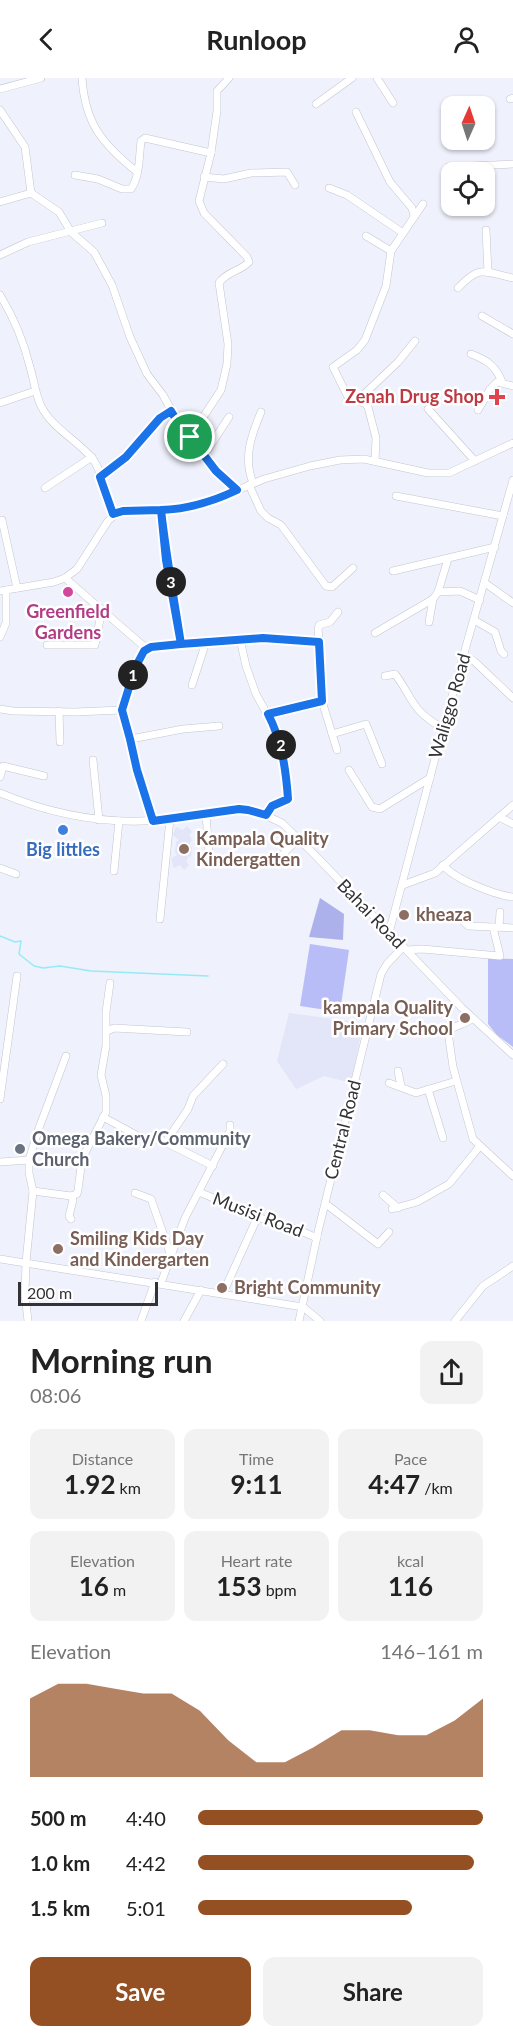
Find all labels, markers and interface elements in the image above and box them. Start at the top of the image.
icon: back [30,23,63,56]
text: Runloop [206,23,307,56]
icon: person [450,23,483,56]
north arrow [441,96,495,150]
map controls [441,96,495,216]
button: locate [441,162,495,216]
place label: Zenah Drug Shop [345,385,484,407]
marker: Zenah Drug Shop [488,388,506,406]
pin [164,411,215,462]
icon: arrive [173,420,206,453]
pin: 3 [156,567,186,597]
text: 3 [166,572,176,591]
marker: Greenfield Gardens [61,585,75,599]
place label: Greenfield Gardens [26,600,110,643]
street label: Waliggo Road [424,651,475,761]
pin: 1 [118,660,148,690]
text: 1 [128,665,138,684]
pin: 2 [266,730,296,760]
text: 2 [276,735,286,754]
marker: Big littles [56,823,70,837]
place label: Kampala Quality Kindergatten [196,827,329,870]
place label: Big littles [26,838,100,860]
marker: Kampala Quality Kindergatten [177,842,191,856]
street label: Bahai Road [333,874,410,953]
place label: kheaza [416,903,472,925]
marker: kheaza [397,908,411,922]
place label: kampala Quality Primary School [323,996,454,1039]
marker: kampala Quality Primary School [458,1011,472,1025]
street label: Central Road [319,1078,365,1182]
place label: Omega Bakery/Community Church [32,1127,251,1170]
marker: Omega Bakery/Community Church [13,1142,27,1156]
street label: Musisi Road [210,1187,307,1241]
place label: Smiling Kids Day and Kindergarten [70,1227,209,1270]
marker: Smiling Kids Day and Kindergarten [51,1242,65,1256]
place label: Bright Community [234,1276,381,1298]
scale bar [18,1279,158,1306]
marker: Bright Community [215,1281,229,1295]
text: 200 m [27,1283,72,1302]
text: Morning run [30,1340,213,1380]
button: share [420,1341,483,1404]
text: 08:06 [30,1383,81,1407]
text: Distance [72,1449,133,1468]
text: Time [239,1449,274,1468]
text: Pace [394,1449,427,1468]
text: 1.92 [64,1468,116,1500]
text: 9:11 [231,1468,282,1500]
text: 4:47 [368,1468,420,1500]
text: km [116,1478,141,1497]
text: /km [420,1478,453,1497]
text: Elevation [70,1551,135,1570]
text: Heart rate [221,1551,292,1570]
text: kcal [397,1551,424,1570]
text: 16 [79,1570,109,1602]
text: 153 [216,1570,262,1602]
text: 116 [388,1570,433,1602]
text: m [109,1580,126,1599]
text: bpm [262,1580,297,1599]
text: Elevation [30,1639,111,1663]
text: 146–161 m [380,1639,483,1663]
text: 500 m [30,1806,86,1830]
text: 4:40 [126,1806,166,1830]
text: 1.0 km [30,1851,90,1875]
text: 4:42 [126,1851,166,1875]
text: 1.5 km [30,1896,90,1920]
text: 5:01 [126,1896,166,1920]
button: Save [30,1957,251,2026]
button: Share [263,1957,483,2026]

